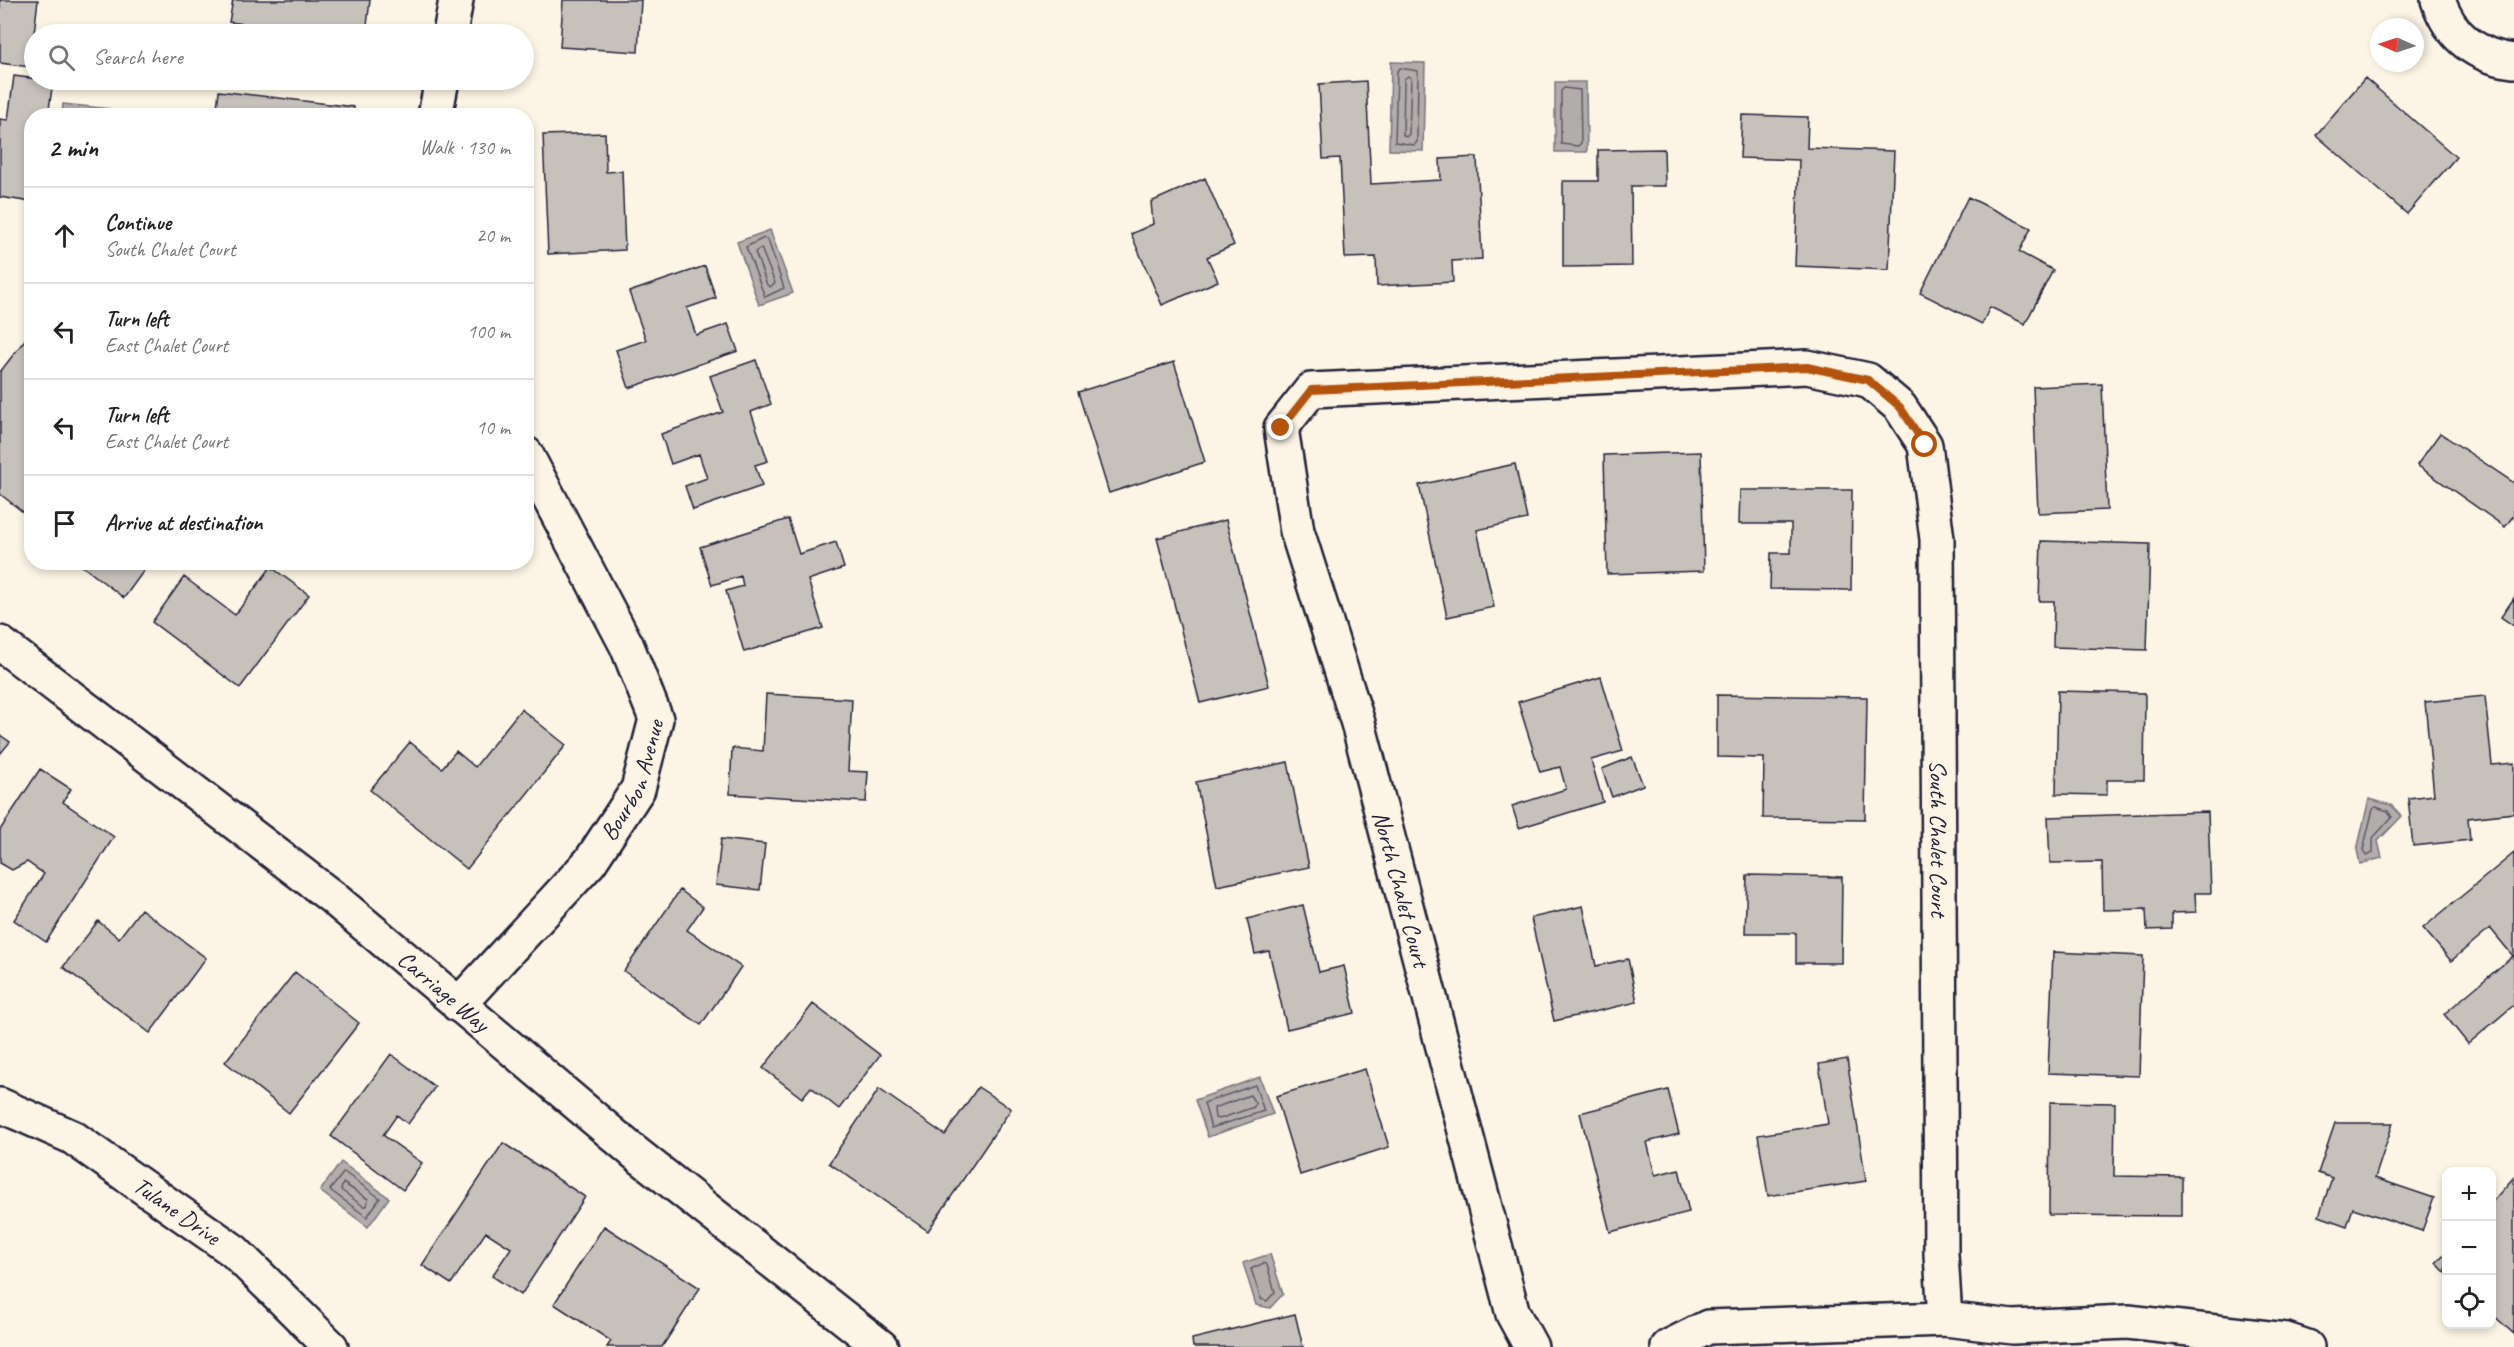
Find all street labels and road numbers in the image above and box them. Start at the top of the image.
street label: Bourbon Avenue [593,715,671,846]
street label: South Chalet Court [1923,760,1954,919]
street label: North Chalet Court [1366,808,1437,972]
street label: Carriage Way [392,944,497,1040]
street label: Tulane Drive [128,1170,228,1253]

